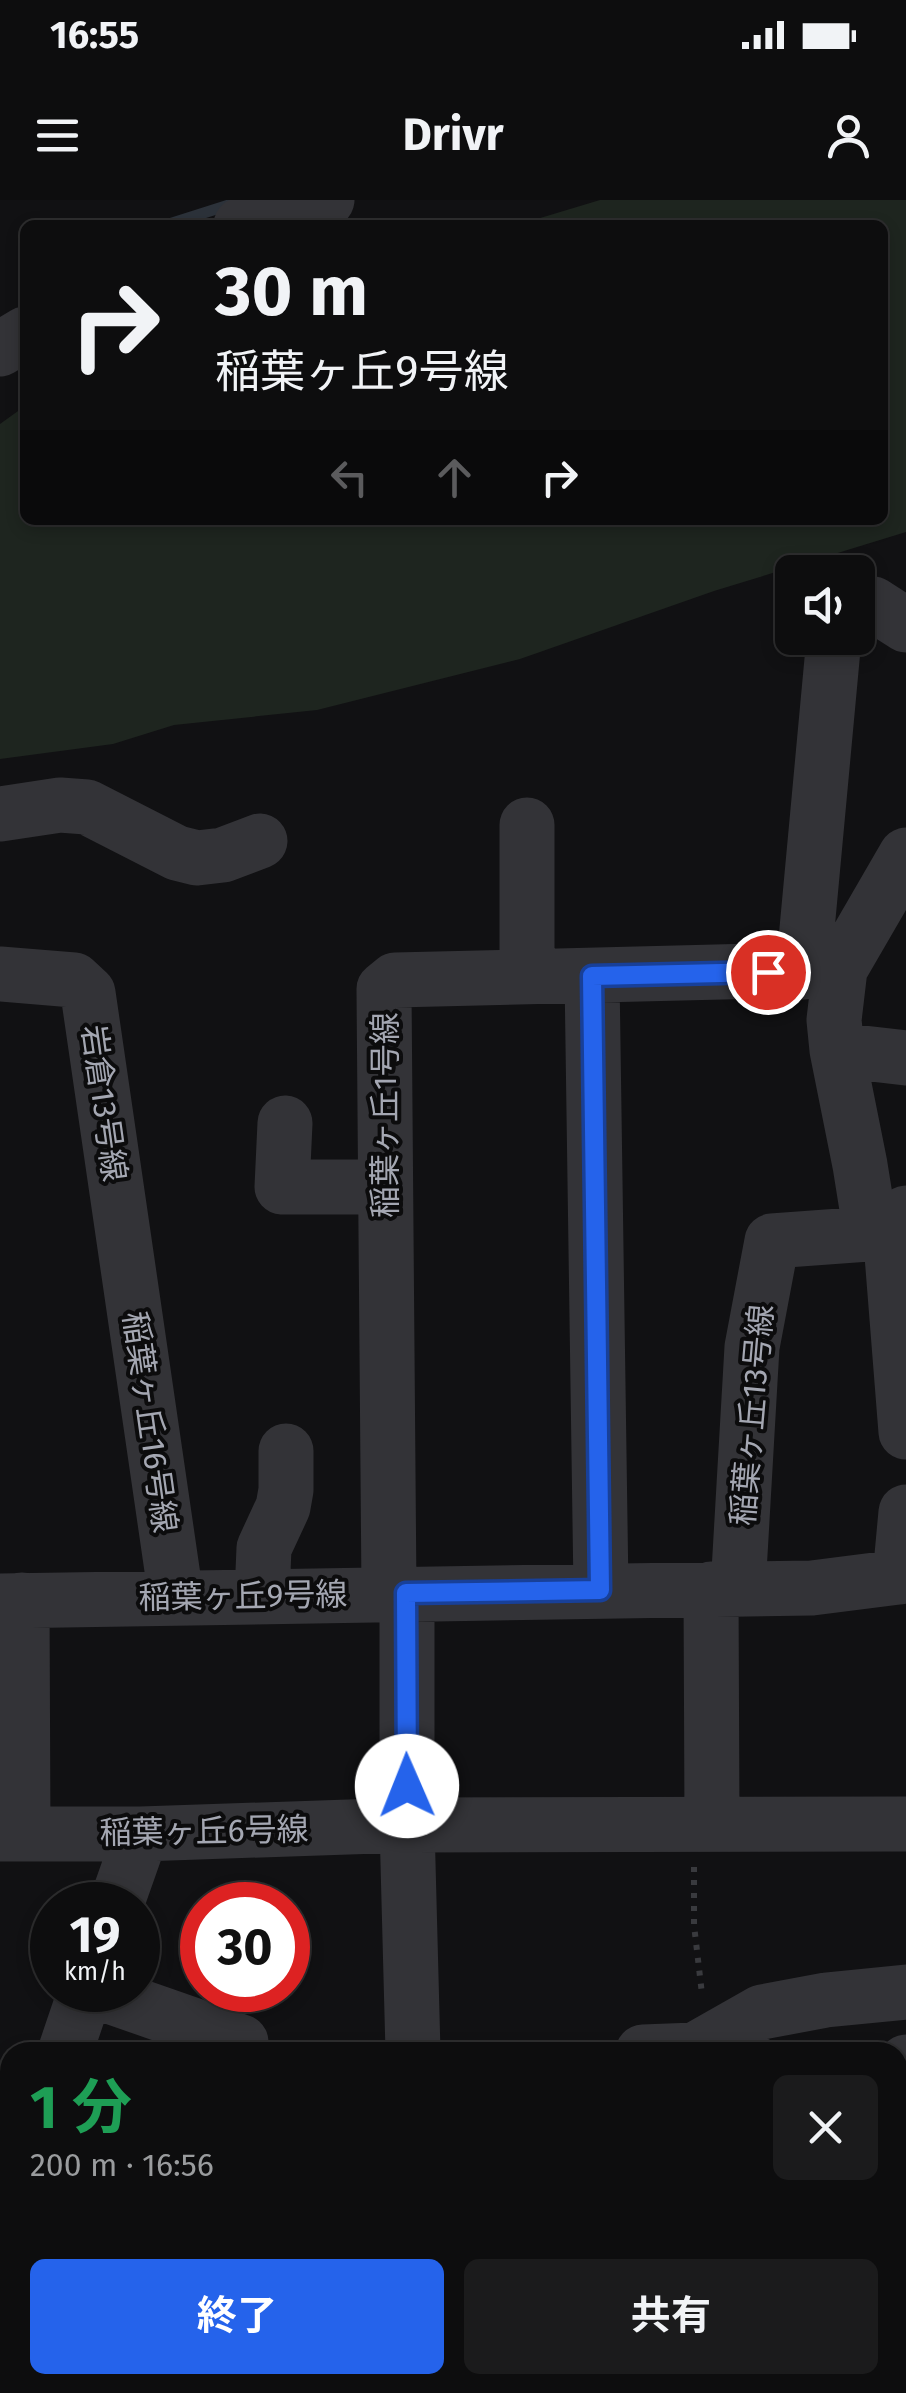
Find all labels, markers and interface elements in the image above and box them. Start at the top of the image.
text: 16:55 [50,12,139,58]
icon: menu [30,108,85,163]
text: Drivr [402,108,504,162]
icon: person [821,108,876,163]
text: 30 m [215,250,368,334]
icon: right [50,260,180,390]
text: 稲葉ヶ丘9号線 [215,345,509,399]
icon: left [322,450,377,505]
icon: ahead [427,450,482,505]
icon: right [532,450,587,505]
map controls [775,555,875,655]
button: sound [775,555,875,655]
pin [726,930,811,1015]
icon: arrive [741,945,796,1000]
street label: 稲葉ヶ丘1号線 [366,1012,404,1218]
street label: 岩倉13号線 [74,1022,134,1184]
street label: 稲葉ヶ丘13号線 [723,1303,781,1527]
street label: 稲葉ヶ丘16号線 [116,1309,184,1535]
street label: 稲葉ヶ丘9号線 [138,1575,348,1617]
position arrow [355,1734,459,1838]
street label: 稲葉ヶ丘6号線 [99,1810,309,1852]
speed limit sign: 30 [180,1882,310,2012]
text: 19 [69,1905,121,1965]
text: km/h [64,1957,126,1987]
text: 1 分 [30,2072,132,2144]
button: close [773,2075,878,2180]
text: 200 m · 16:56 [30,2146,214,2184]
button: 終了 [30,2259,444,2374]
button: 共有 [464,2259,878,2374]

